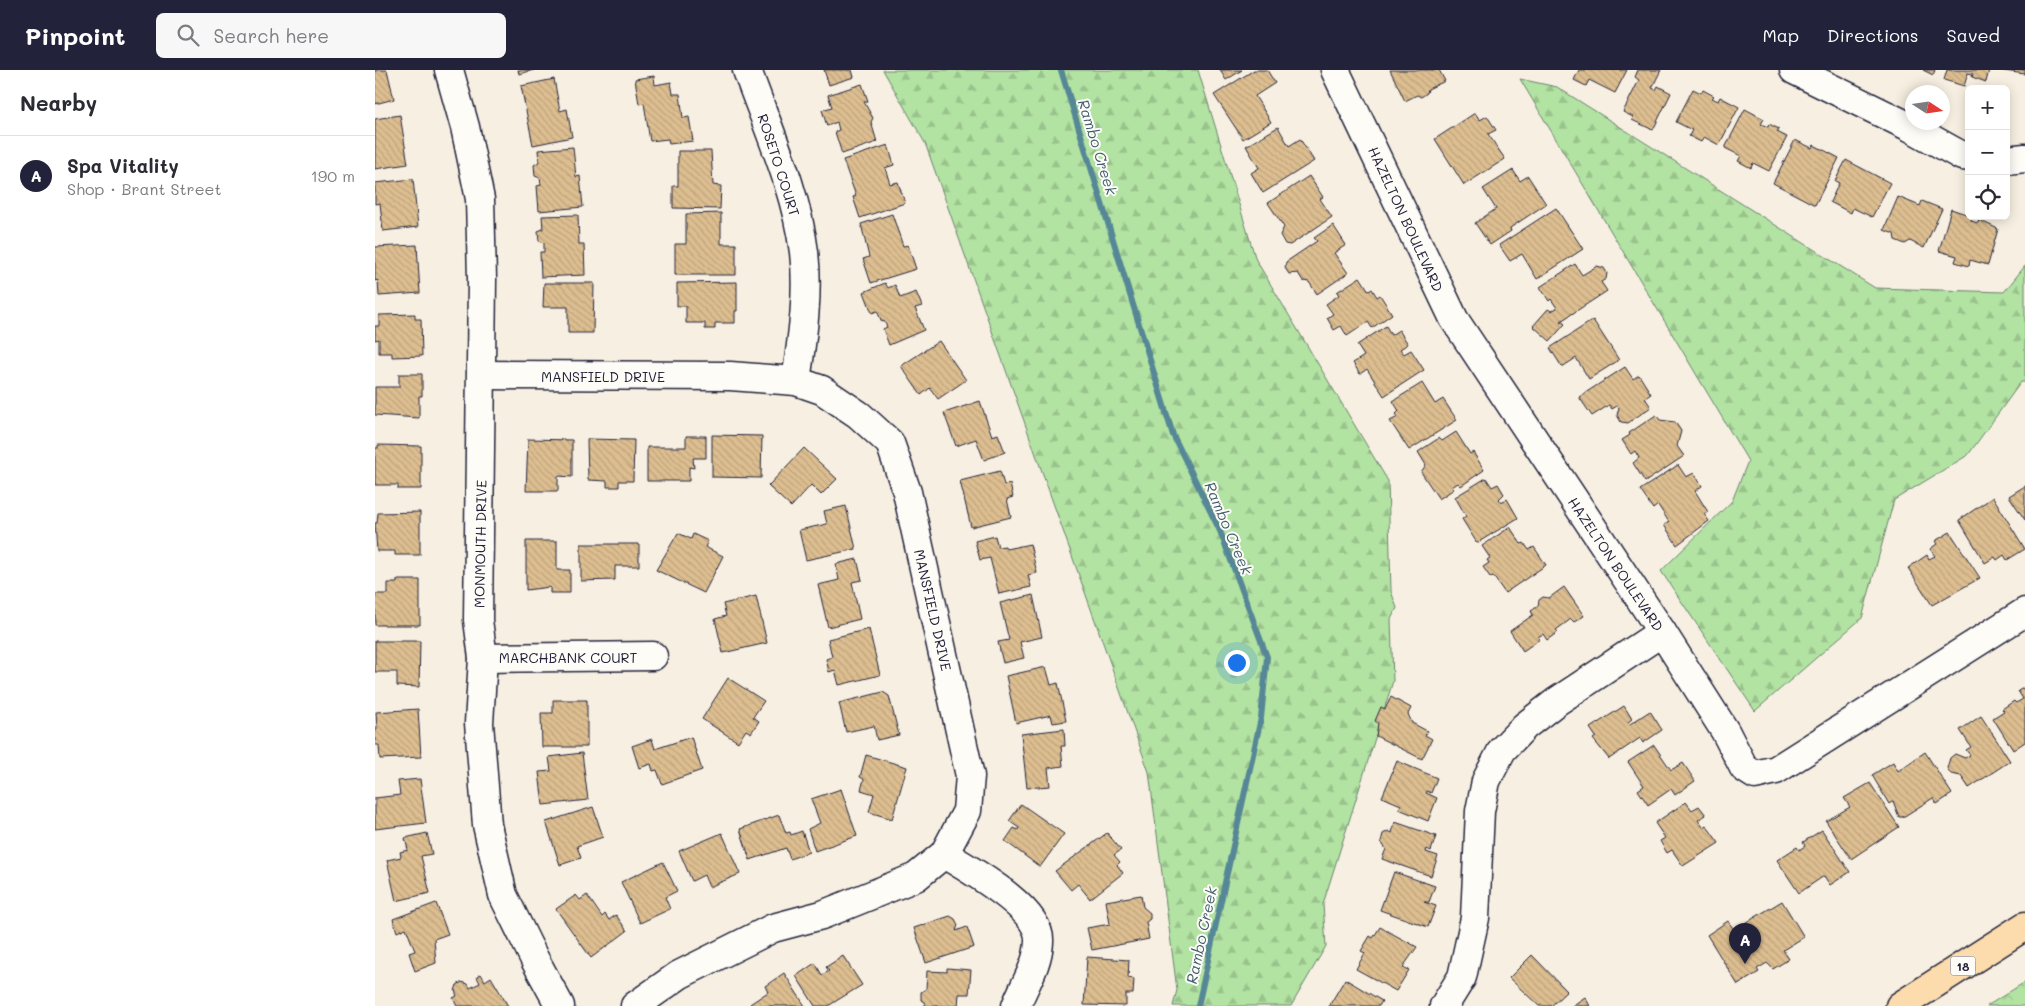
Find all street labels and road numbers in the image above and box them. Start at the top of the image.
street label: ROSETO COURT [754,111,805,219]
street label: HAZELTON BOULEVARD [1364,143,1448,295]
street label: MANSFIELD DRIVE [541,367,665,386]
street label: MONMOUTH DRIVE [469,480,491,608]
street label: HAZELTON BOULEVARD [1564,493,1668,635]
street label: MANSFIELD DRIVE [910,547,956,673]
street label: MARCHBANK COURT [499,648,638,667]
road number: 18 [1951,956,1975,976]

